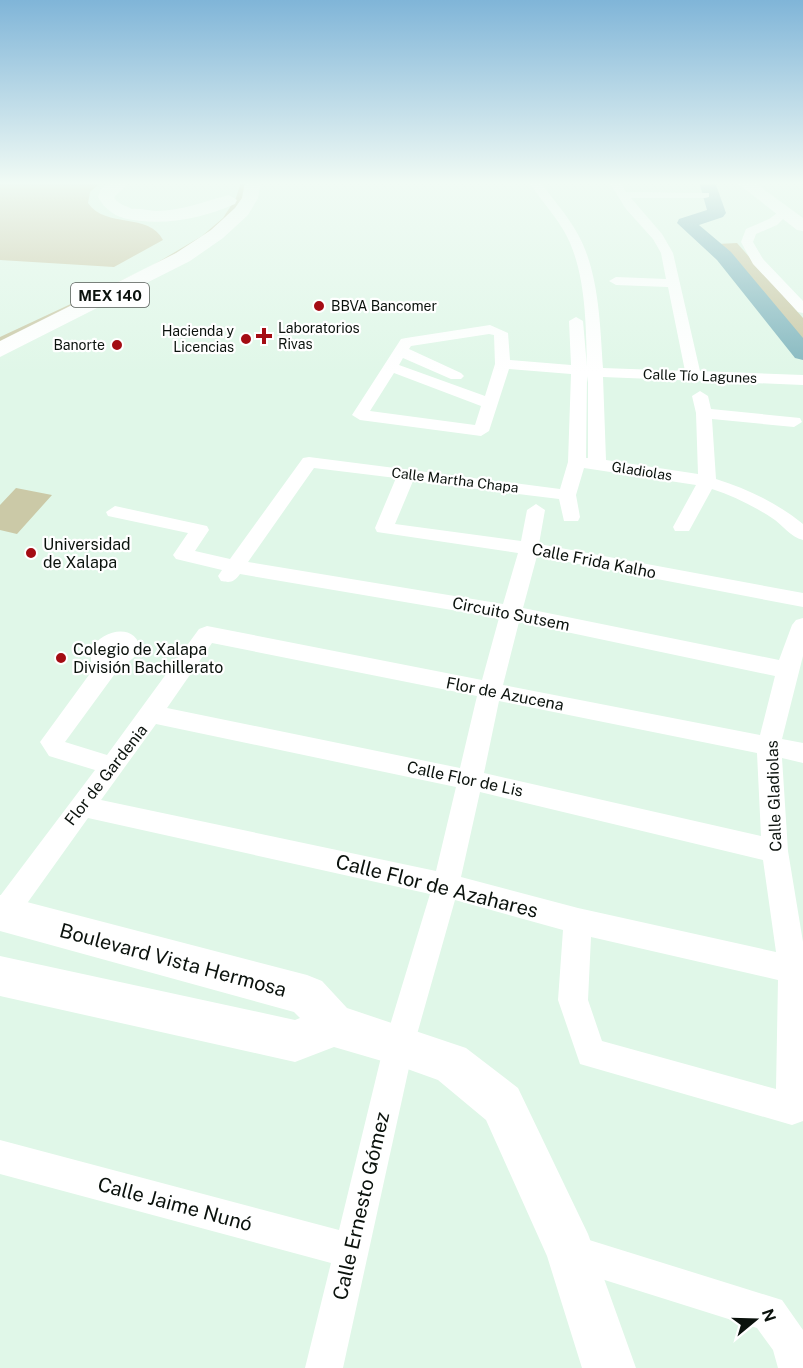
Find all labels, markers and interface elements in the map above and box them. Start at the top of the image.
road number: MEX 140 [71,283,149,307]
place label: BBVA Bancomer [331,298,437,314]
marker: BBVA Bancomer [312,299,326,313]
place label: Laboratorios Rivas [278,320,360,352]
place label: Hacienda y Licencias [162,323,235,355]
marker: Laboratorios Rivas [255,327,273,345]
marker: Hacienda y Licencias [239,332,253,346]
place label: Banorte [53,337,105,353]
marker: Banorte [110,338,124,352]
street label: Calle Tío Lagunes [643,366,757,386]
street label: Gladiolas [611,458,673,484]
street label: Calle Martha Chapa [391,464,519,496]
place label: Universidad de Xalapa [43,535,131,572]
street label: Calle Frida Kalho [530,540,658,582]
marker: Universidad de Xalapa [24,546,38,560]
street label: Circuito Sutsem [451,593,571,635]
place label: Colegio de Xalapa División Bachillerato [73,640,223,677]
marker: Colegio de Xalapa División Bachillerato [54,651,68,665]
street label: Flor de Azucena [445,673,565,715]
street label: Flor de Gardenia [61,721,151,829]
street label: Calle Gladiolas [763,740,785,852]
street label: Calle Flor de Lis [405,757,525,801]
street label: Calle Flor de Azahares [333,849,541,923]
street label: Boulevard Vista Hermosa [57,918,289,1002]
street label: Calle Ernesto Gómez [328,1110,394,1302]
street label: Calle Jaime Nunó [95,1172,255,1236]
north arrow [725,1290,785,1350]
text: N [758,1306,780,1324]

